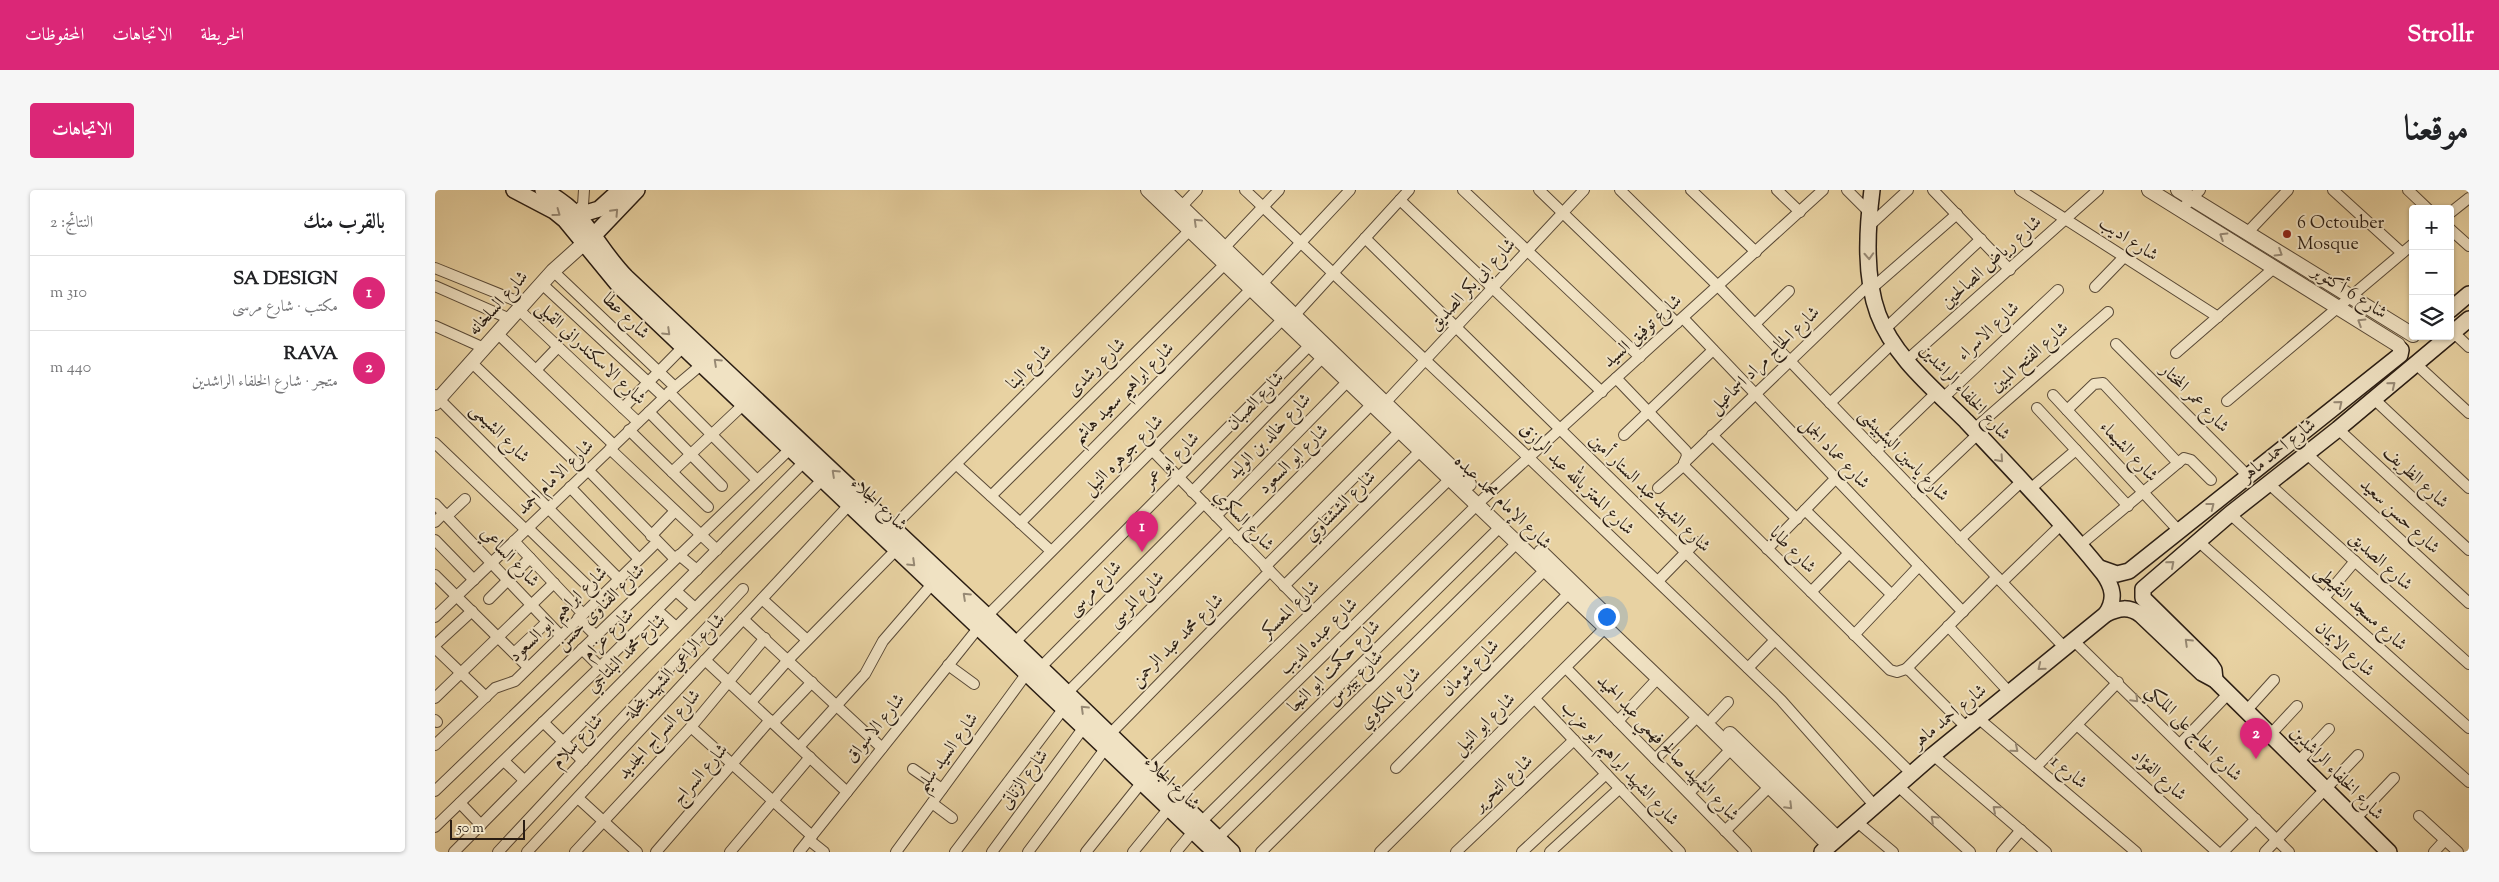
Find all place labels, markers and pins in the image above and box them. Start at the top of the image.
place label: 6 Octouber Mosque [2297,211,2385,258]
marker: 6 Octouber Mosque [2281,228,2293,240]
pin: 1 [1126,511,1158,552]
pin: 2 [2240,718,2272,759]

